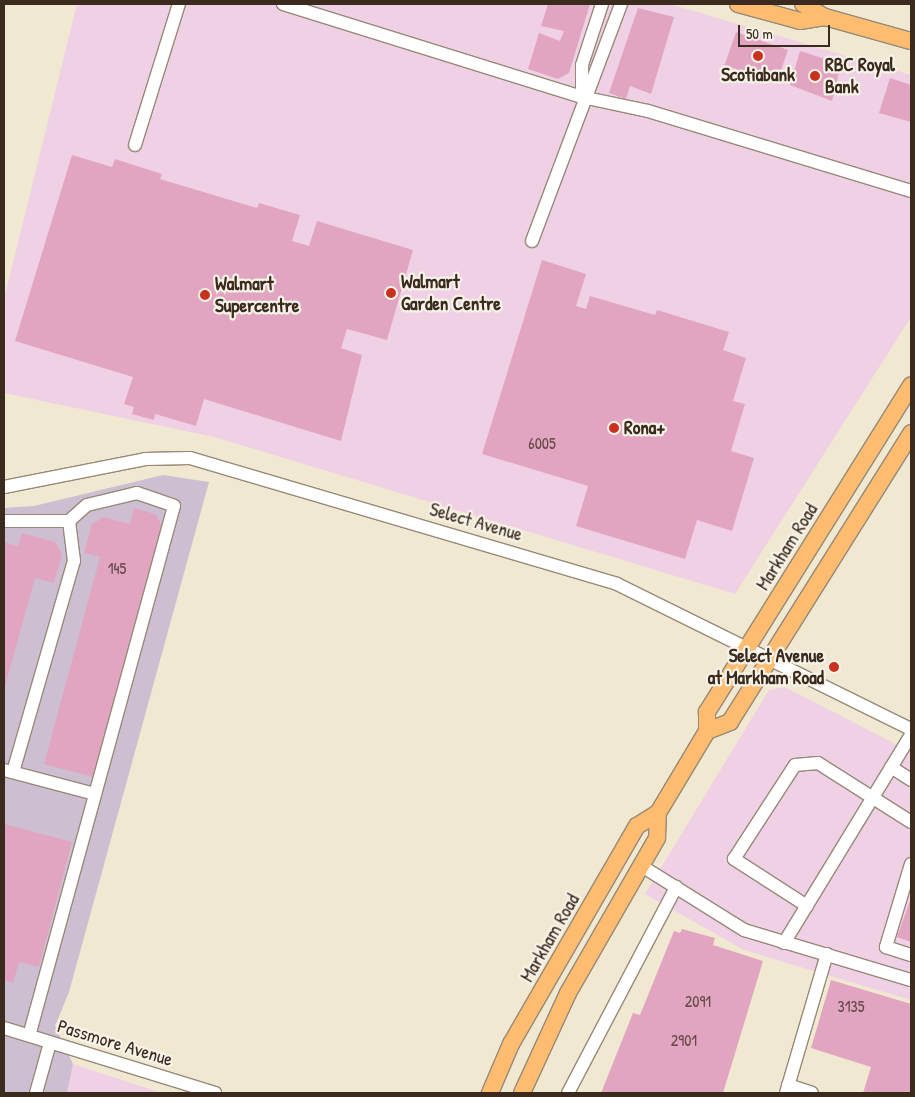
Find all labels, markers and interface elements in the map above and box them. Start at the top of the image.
scale bar [740,15,832,47]
text: 50 m [746,23,773,44]
marker: Scotiabank [752,50,764,62]
place label: RBC Royal Bank [825,54,895,98]
place label: Scotiabank [721,64,795,86]
marker: RBC Royal Bank [809,70,821,82]
place label: Walmart Garden Centre [401,271,501,315]
place label: Walmart Supercentre [215,273,299,317]
marker: Walmart Garden Centre [385,287,397,299]
marker: Walmart Supercentre [199,289,211,301]
place label: Rona+ [624,417,665,439]
marker: Rona+ [608,422,620,434]
house number: 6005 [528,433,556,453]
street label: Select Avenue [427,498,525,546]
street label: Markham Road [751,499,823,595]
house number: 145 [108,558,126,578]
place label: Select Avenue at Markham Road [708,645,824,689]
marker: Select Avenue at Markham Road [828,661,840,673]
street label: Markham Road [516,890,584,986]
house number: 2091 [685,991,711,1011]
house number: 3135 [838,996,864,1016]
street label: Passmore Avenue [55,1015,175,1071]
house number: 2901 [671,1030,697,1050]

